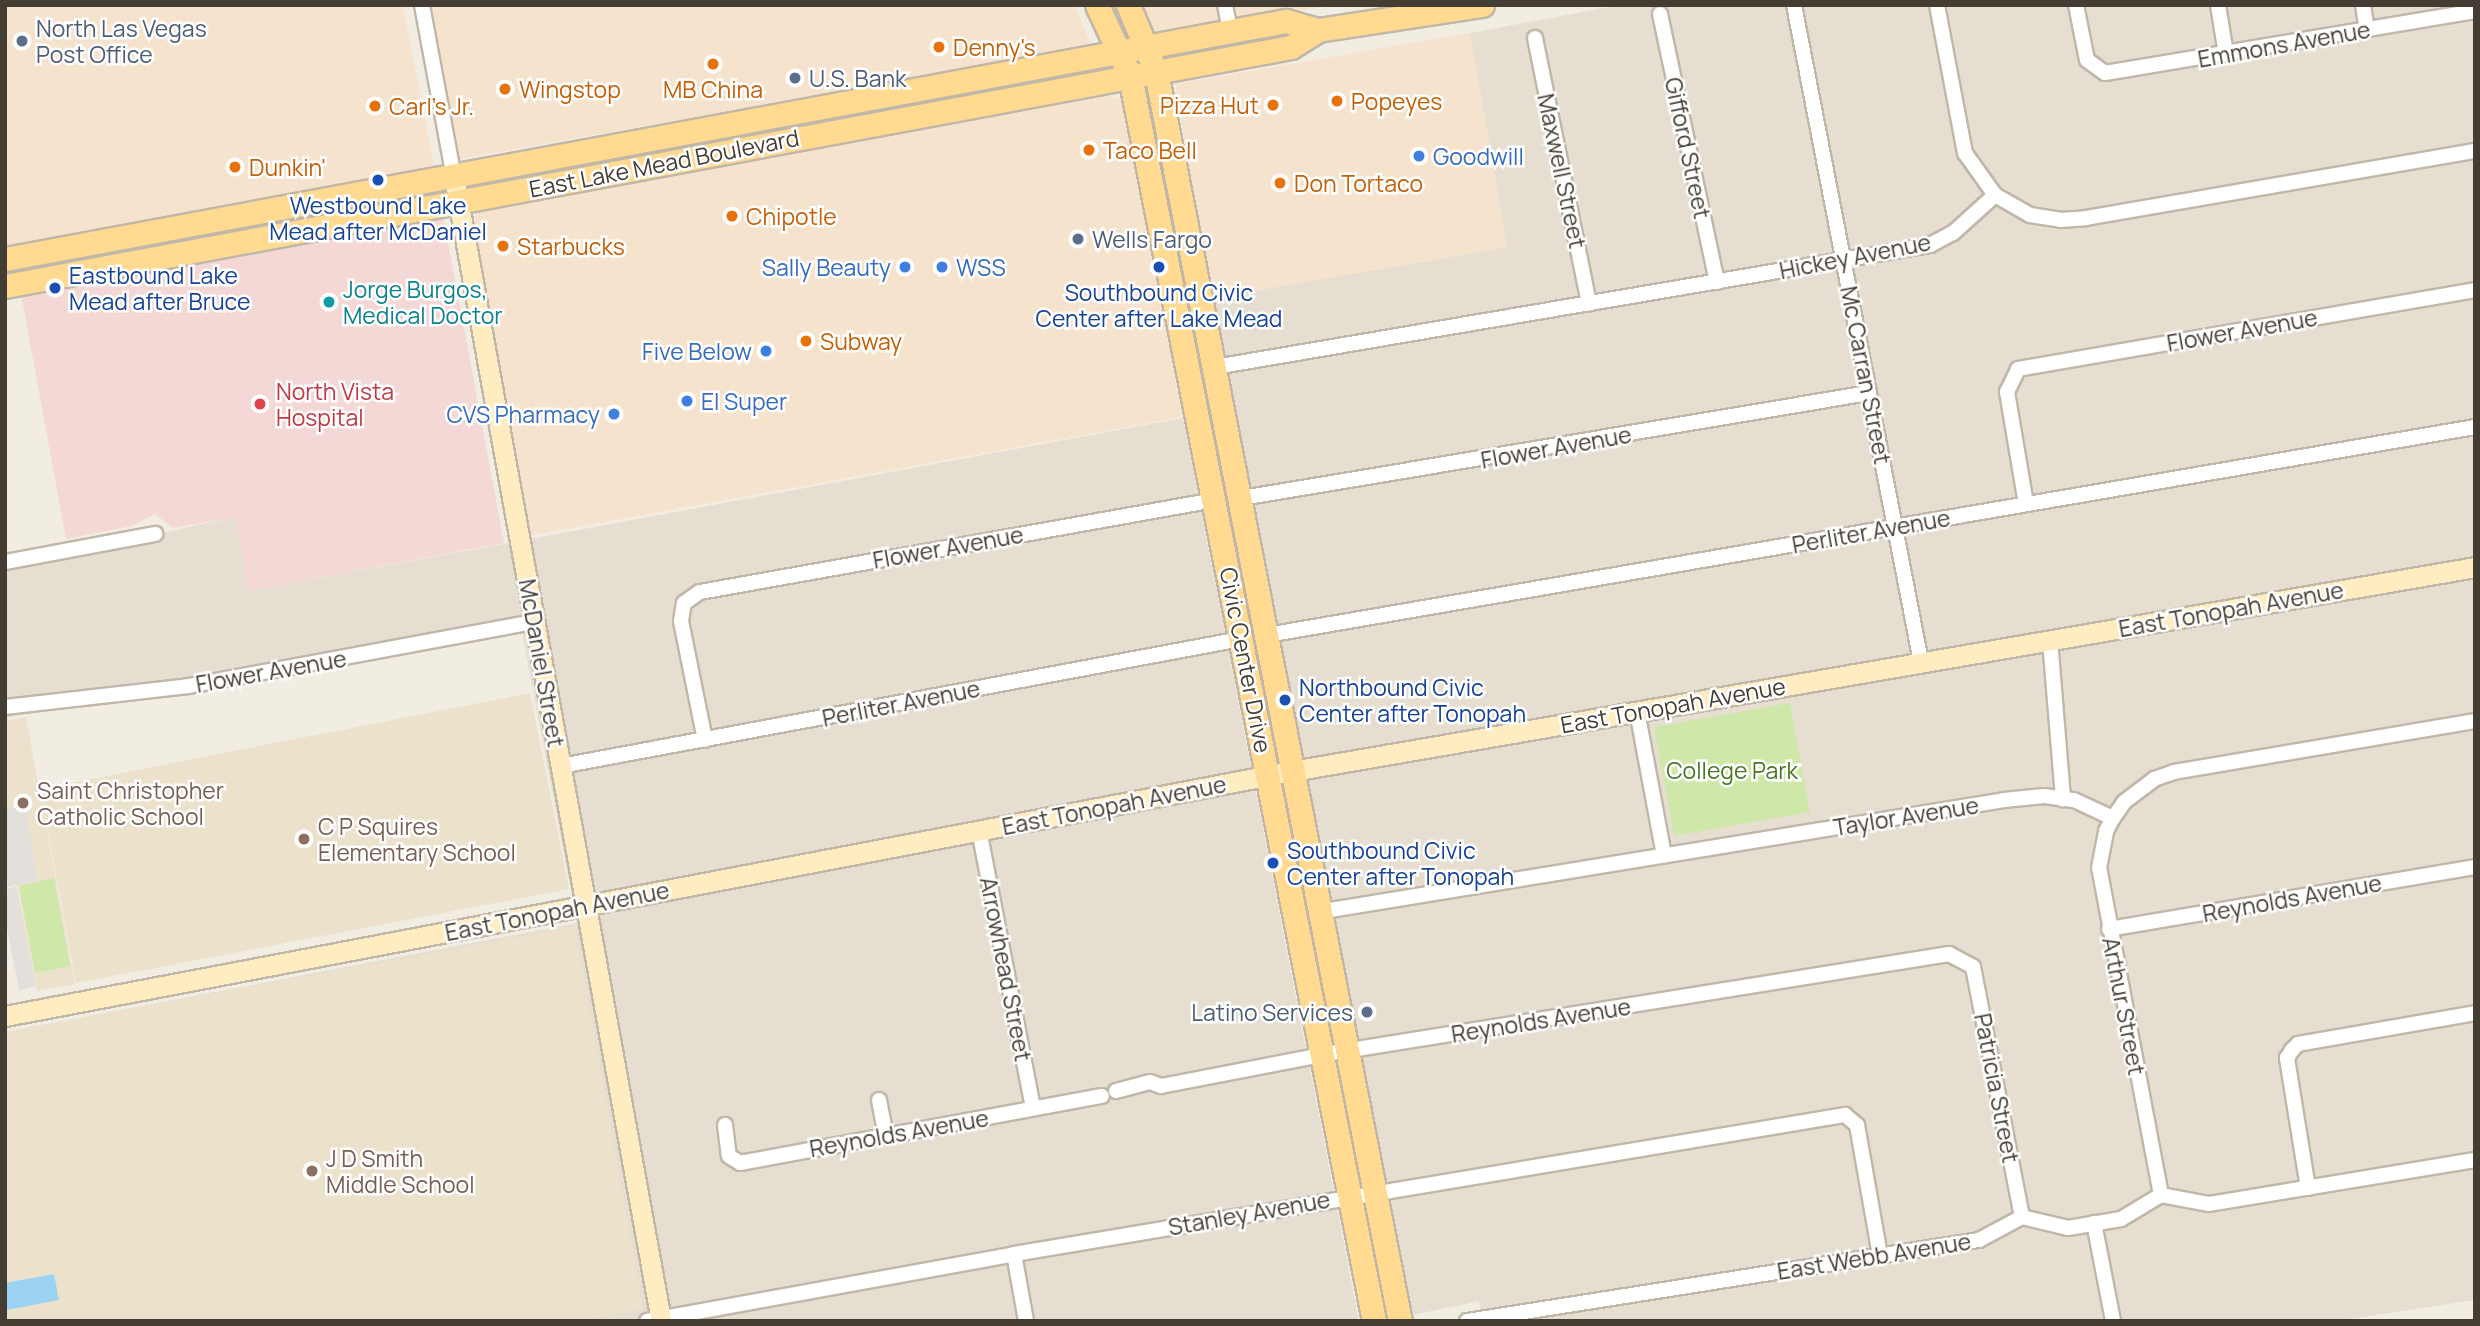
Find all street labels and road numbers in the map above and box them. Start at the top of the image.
street label: Emmons Avenue [2196,15,2372,73]
street label: Gifford Street [1660,75,1716,221]
street label: Maxwell Street [1532,91,1592,251]
street label: East Lake Mead Boulevard [527,123,801,203]
street label: Hickey Avenue [1777,228,1933,284]
street label: Mc Carran Street [1835,284,1897,466]
street label: Flower Avenue [2165,303,2319,357]
street label: Flower Avenue [1479,420,1633,474]
street label: Perliter Avenue [1790,504,1952,558]
street label: Flower Avenue [871,520,1025,574]
street label: Civic Center Drive [1214,565,1278,755]
street label: East Tonopah Avenue [2116,576,2346,642]
street label: McDaniel Street [514,577,570,749]
street label: Flower Avenue [194,644,348,698]
street label: East Tonopah Avenue [1558,672,1788,738]
street label: Perliter Avenue [820,674,982,732]
street label: East Tonopah Avenue [1000,770,1228,840]
street label: Taylor Avenue [1831,791,1981,841]
street label: Reynolds Avenue [2200,869,2384,927]
street label: Arrowhead Street [975,875,1037,1063]
street label: East Tonopah Avenue [443,876,671,946]
street label: Arthur Street [2097,935,2151,1077]
street label: Reynolds Avenue [1449,992,1633,1048]
street label: Patricia Street [1969,1011,2025,1165]
street label: Reynolds Avenue [807,1104,991,1162]
street label: Stanley Avenue [1166,1185,1332,1241]
street label: East Webb Avenue [1775,1227,1973,1285]

